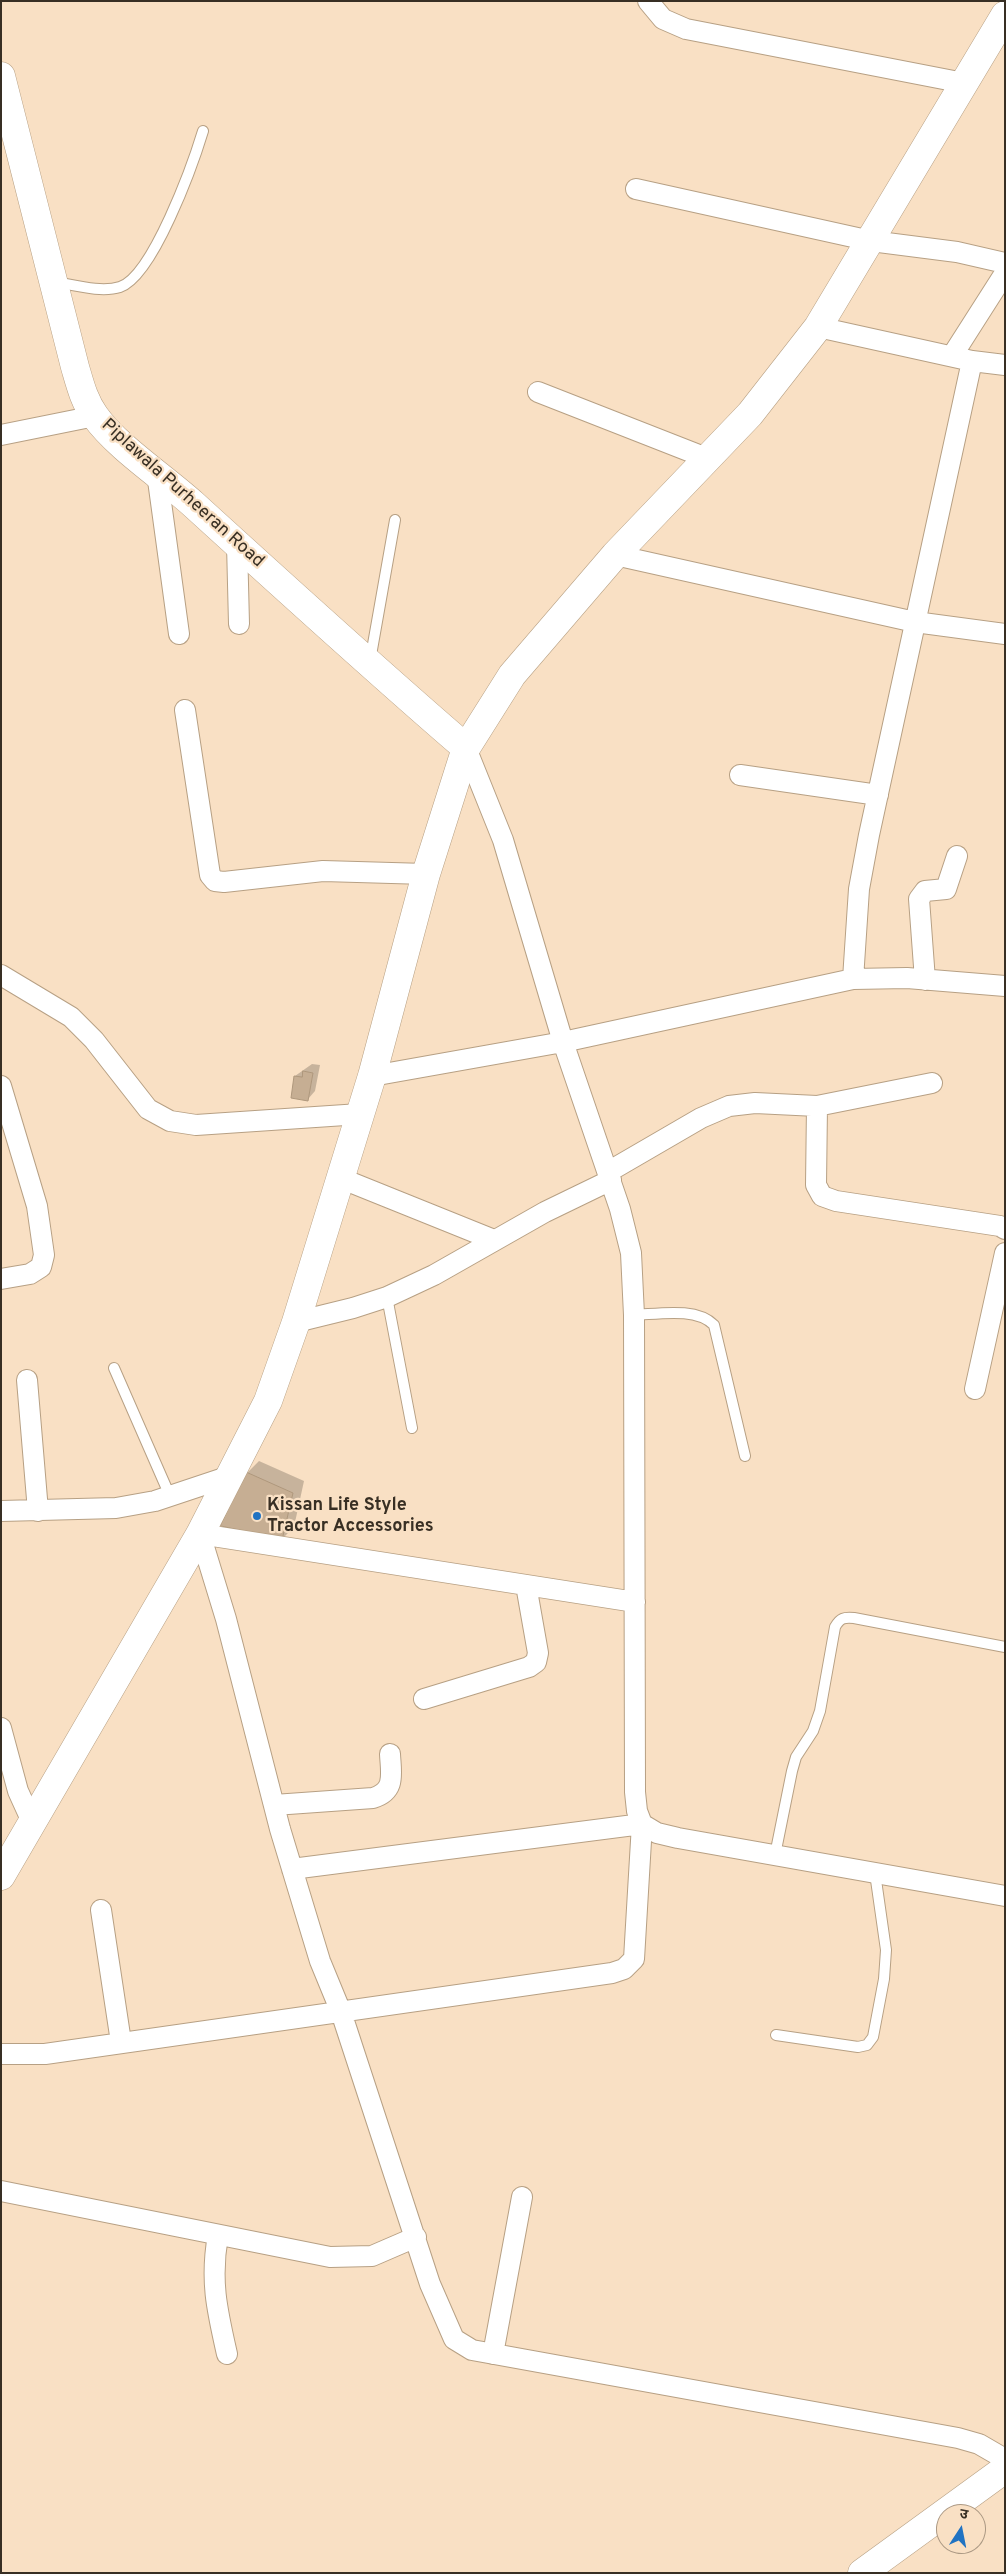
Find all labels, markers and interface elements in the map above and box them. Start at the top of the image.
street label: Piplawala Purheeran Road [96,415,268,573]
place label: Kissan Life Style Tractor Accessories [267,1495,434,1538]
marker: Kissan Life Style Tractor Accessories [251,1510,263,1522]
north arrow [936,2504,986,2554]
text: उ [958,2506,969,2524]

